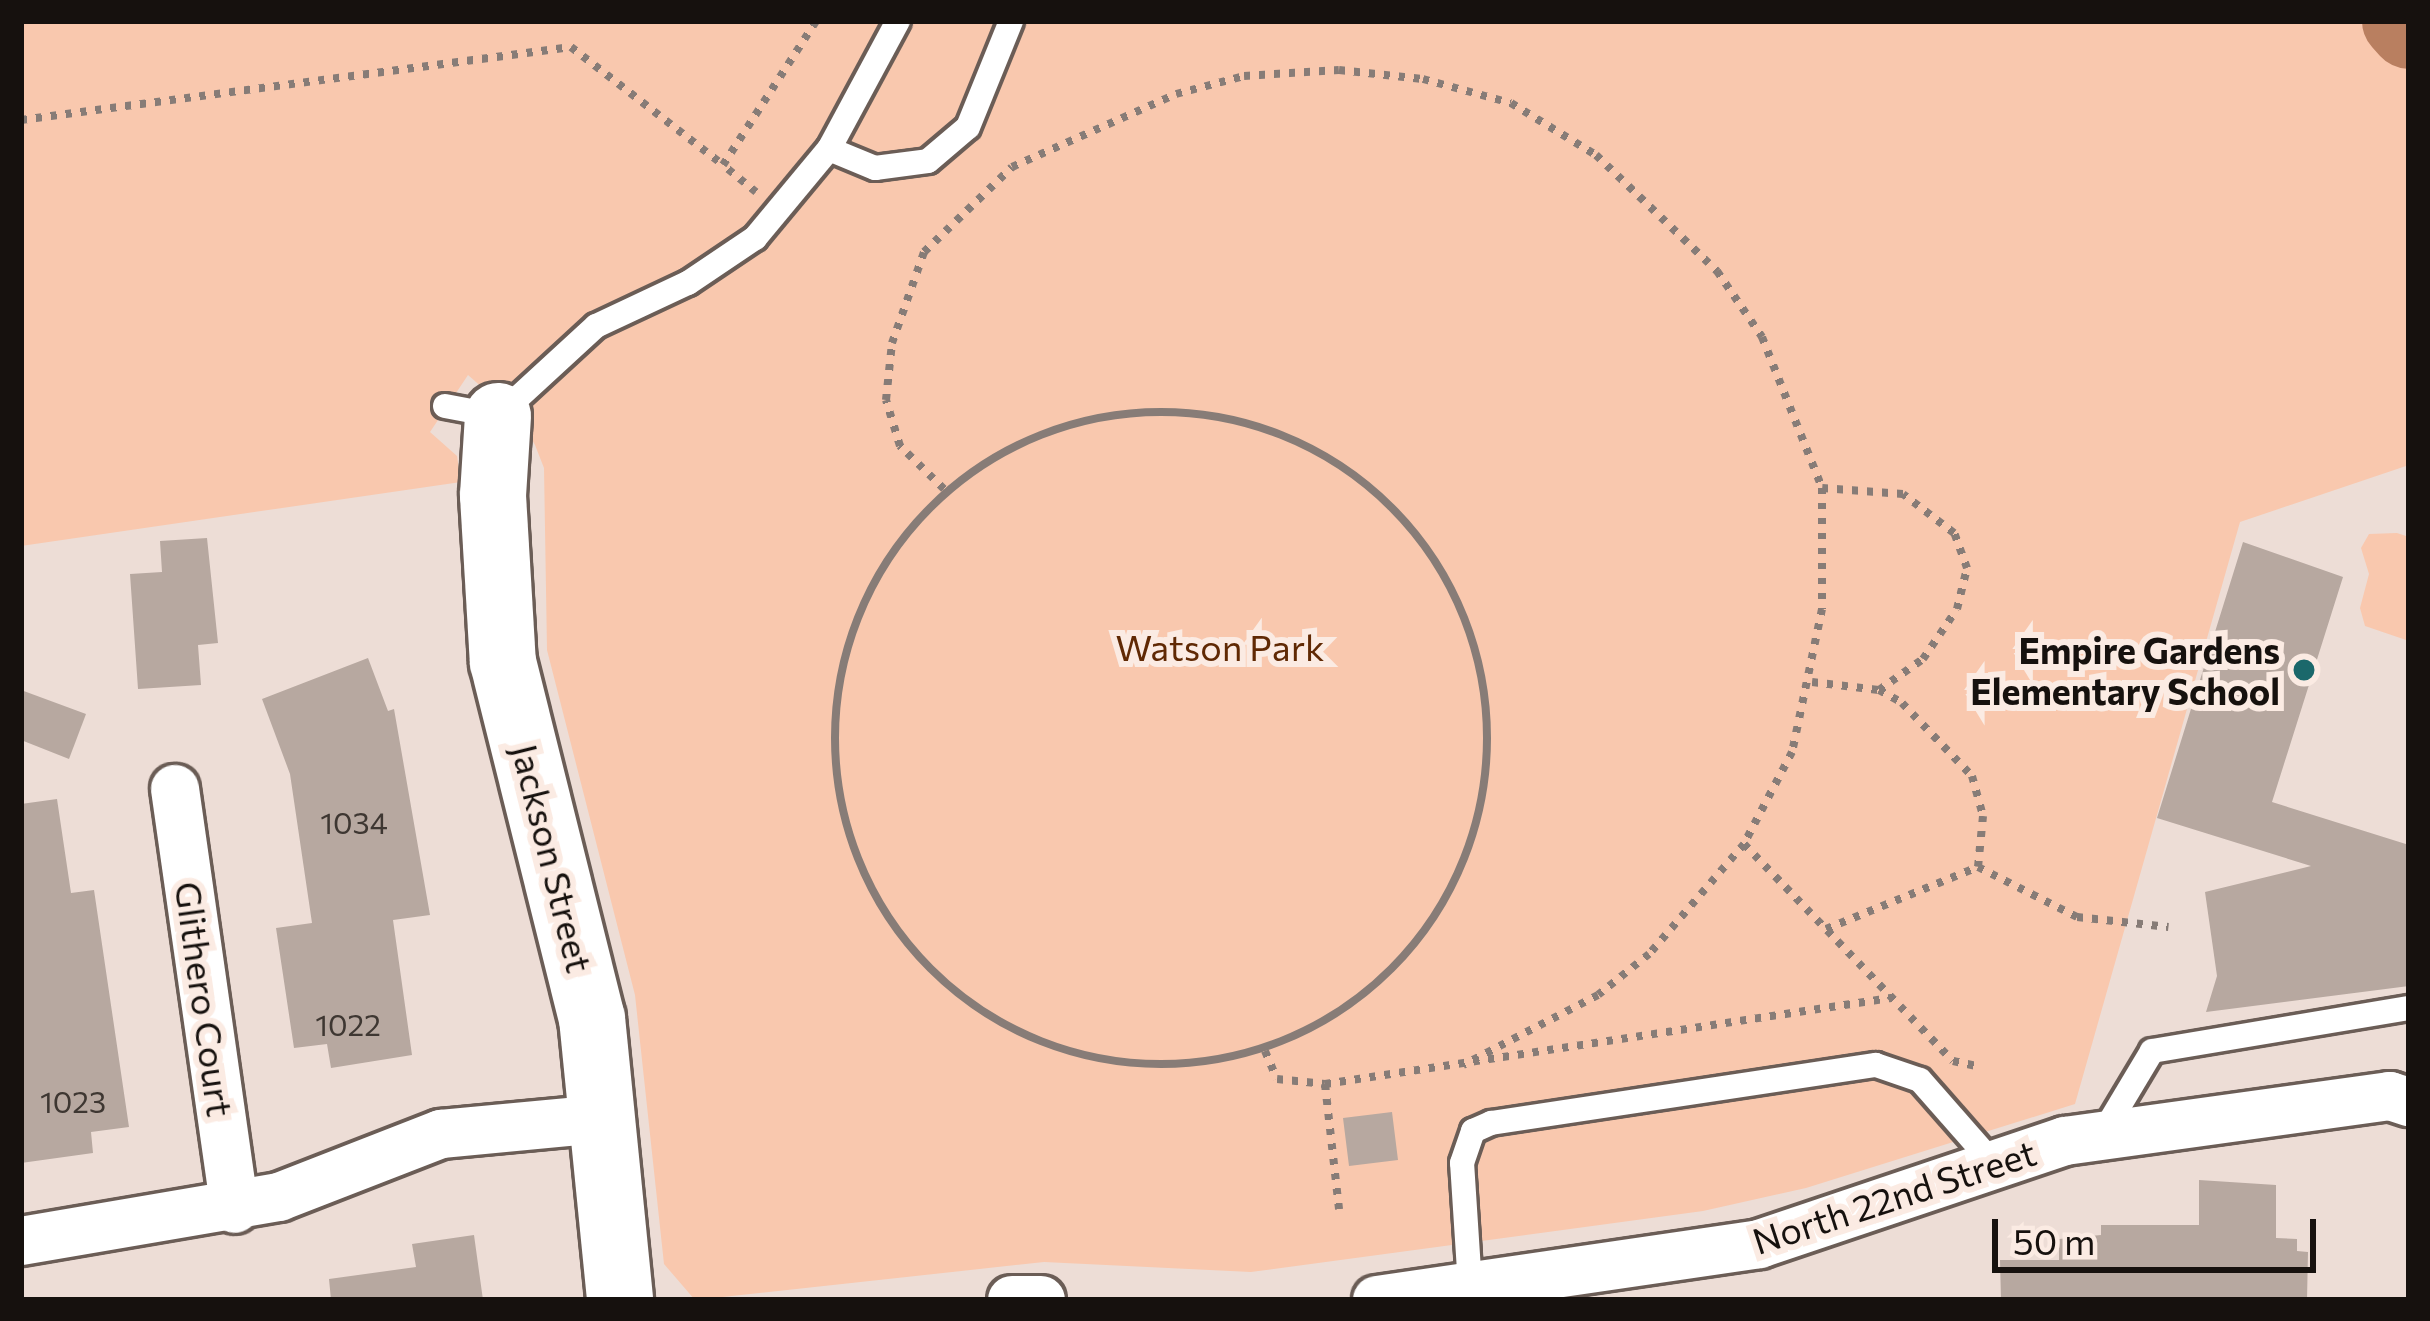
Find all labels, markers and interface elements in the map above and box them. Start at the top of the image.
park label: Watson Park [1115,625,1325,669]
place label: Empire Gardens Elementary School [1970,627,2280,712]
marker: Empire Gardens Elementary School [2291,657,2317,683]
street label: Jackson Street [504,739,602,977]
house number: 1034 [320,804,388,840]
street label: Glithero Court [167,879,243,1119]
house number: 1022 [315,1006,381,1042]
house number: 1023 [40,1083,106,1119]
street label: North 22nd Street [1747,1130,2041,1262]
scale bar [1998,1195,2322,1269]
text: 50 m [2013,1218,2095,1262]

